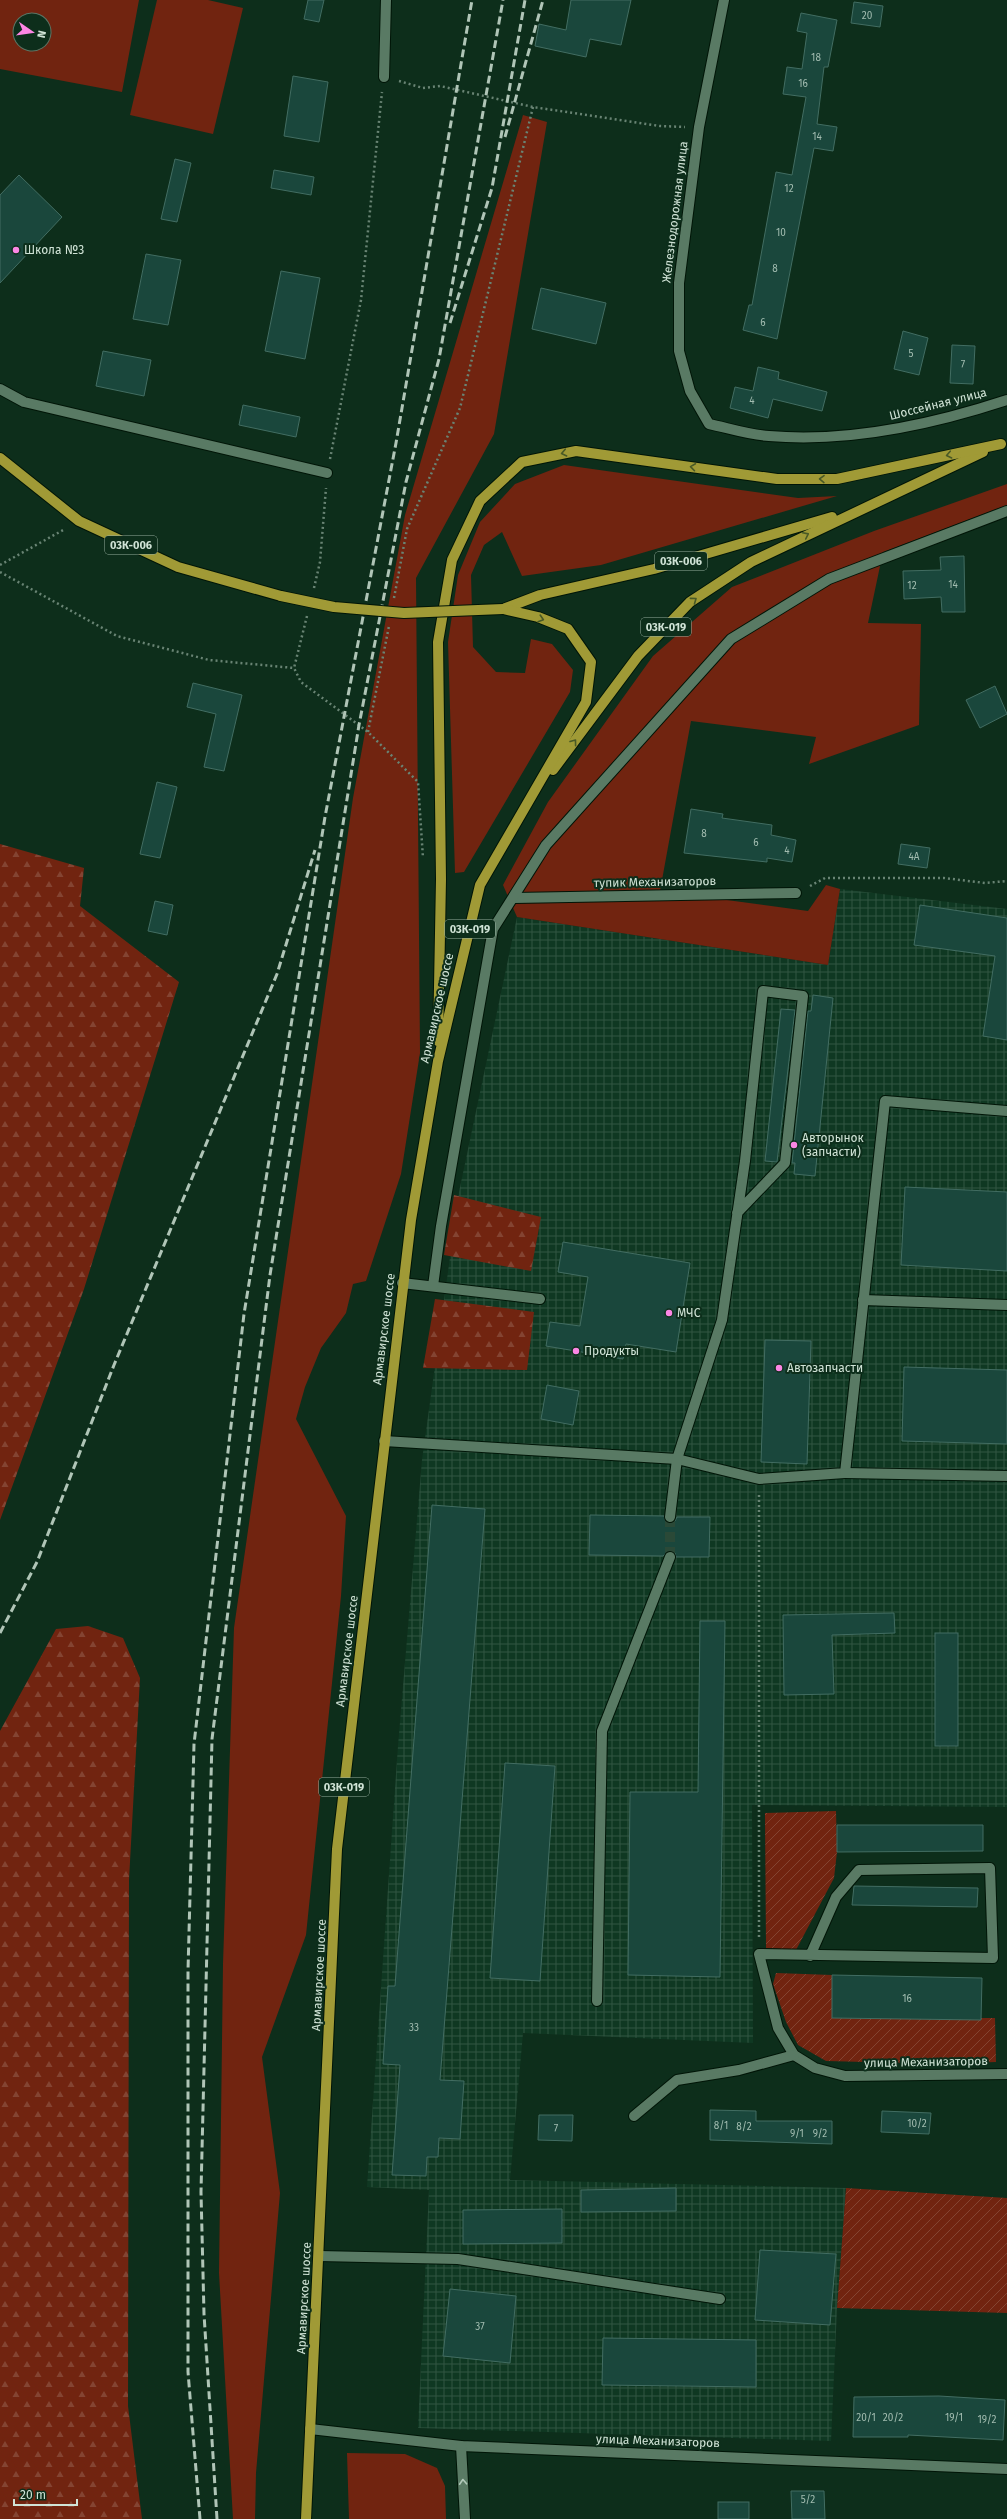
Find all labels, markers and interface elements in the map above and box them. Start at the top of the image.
house number: 20 [862,10,873,22]
north arrow [12,12,52,52]
text: N [34,29,48,39]
house number: 18 [811,52,821,64]
house number: 16 [798,78,808,90]
house number: 14 [812,131,823,143]
street label: Железнодорожная улица [659,140,691,284]
house number: 12 [784,183,794,195]
house number: 10 [776,227,786,239]
place label: Школа №3 [24,243,84,257]
marker: Школа №3 [11,245,21,255]
house number: 8 [772,263,778,275]
house number: 6 [760,317,766,329]
house number: 5 [908,348,914,360]
house number: 7 [961,359,966,371]
street label: Шоссейная улица [888,385,988,423]
house number: 4 [749,395,755,407]
one-way arrow [561,449,567,457]
one-way arrow [946,450,953,459]
one-way arrow [690,463,696,472]
one-way arrow [819,475,825,483]
one-way arrow [802,532,809,540]
road number: 03К-006 [105,536,157,554]
road number: 03К-006 [655,552,707,570]
house number: 14 [948,579,959,591]
house number: 12 [907,580,917,592]
one-way arrow [689,598,696,605]
one-way arrow [537,614,544,622]
road number: 03К-019 [641,618,691,636]
one-way arrow [569,739,576,746]
house number: 8 [701,828,707,840]
house number: 6 [753,837,759,849]
house number: 4 [784,845,790,857]
house number: 4А [908,851,920,863]
street label: тупик Механизаторов [594,874,717,890]
road number: 03К-019 [445,920,495,938]
street label: Армавирское шоссе [418,952,456,1064]
place label: Авторынок (запчасти) [802,1131,865,1159]
marker: Авторынок (запчасти) [789,1140,799,1150]
street label: Армавирское шоссе [370,1272,398,1386]
place label: МЧС [677,1306,701,1320]
marker: МЧС [664,1308,674,1318]
place label: Продукты [584,1344,639,1358]
marker: Продукты [571,1346,581,1356]
place label: Автозапчасти [787,1361,863,1375]
marker: Автозапчасти [774,1363,784,1373]
street label: Армавирское шоссе [333,1594,361,1708]
road number: 03К-019 [319,1778,369,1796]
street label: Армавирское шоссе [309,1919,329,2031]
house number: 16 [902,1993,912,2005]
house number: 33 [409,2022,419,2034]
street label: улица Механизаторов [864,2054,988,2070]
house number: 10/2 [907,2118,927,2130]
house number: 8/1 [714,2120,728,2132]
house number: 8/2 [736,2121,752,2133]
house number: 7 [554,2123,559,2135]
house number: 9/1 [790,2128,804,2140]
house number: 9/2 [813,2128,827,2140]
street label: Армавирское шоссе [294,2242,314,2354]
house number: 37 [475,2321,485,2333]
house number: 20/1 [856,2412,876,2424]
house number: 20/2 [883,2412,903,2424]
house number: 19/1 [945,2412,963,2424]
house number: 19/2 [978,2414,997,2426]
street label: улица Механизаторов [596,2432,720,2450]
one-way arrow [459,2479,467,2485]
scale bar [14,2481,77,2507]
text: 20 m [20,2488,46,2502]
house number: 5/2 [801,2494,815,2506]

